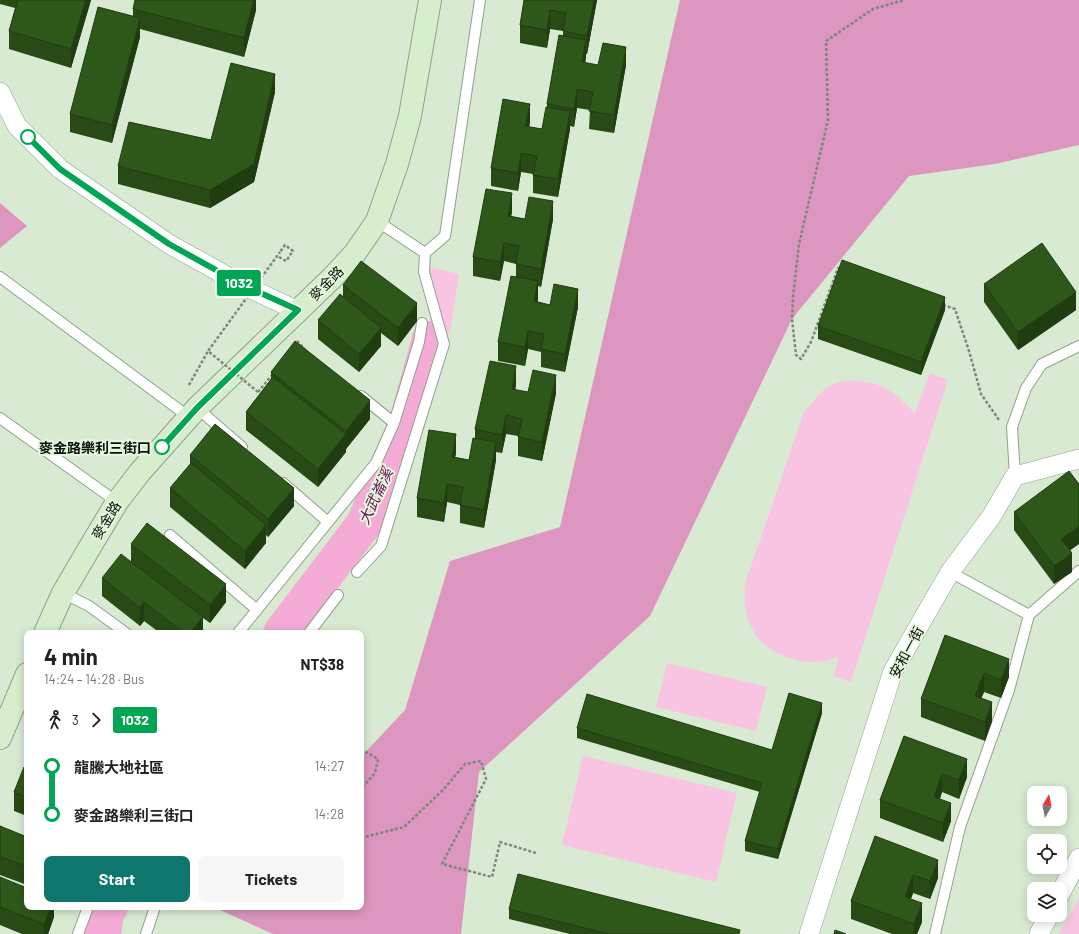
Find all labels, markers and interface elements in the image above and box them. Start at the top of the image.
unlabelled marker [20,129,36,145]
street label: 麥金路 [305,262,347,304]
line badge: 1032 [211,270,267,296]
text: 1032 [225,274,253,291]
place label: 麥金路樂利三街口 [39,439,151,456]
marker: 麥金路樂利三街口 [154,439,170,455]
water label: 大武崙溪 [354,463,397,527]
street label: 麥金路 [88,498,124,542]
street label: 安和一街 [885,623,927,681]
text: 4 min [44,643,98,669]
text: NT$38 [300,655,344,673]
text: 14:24 – 14:28 · Bus [44,671,144,687]
icon: walk [44,709,66,731]
icon: forward [85,709,107,731]
text: 1032 [121,711,149,728]
text: 3 [72,712,79,728]
text: 龍騰大地社區 [74,758,164,776]
text: 14:27 [315,758,344,774]
north arrow [1027,786,1067,826]
map controls [1027,786,1067,922]
text: 麥金路樂利三街口 [74,806,194,824]
text: 14:28 [314,806,344,822]
button: locate [1027,834,1067,874]
button: Start [44,856,190,902]
button: Tickets [198,856,344,902]
button: layers [1027,882,1067,922]

